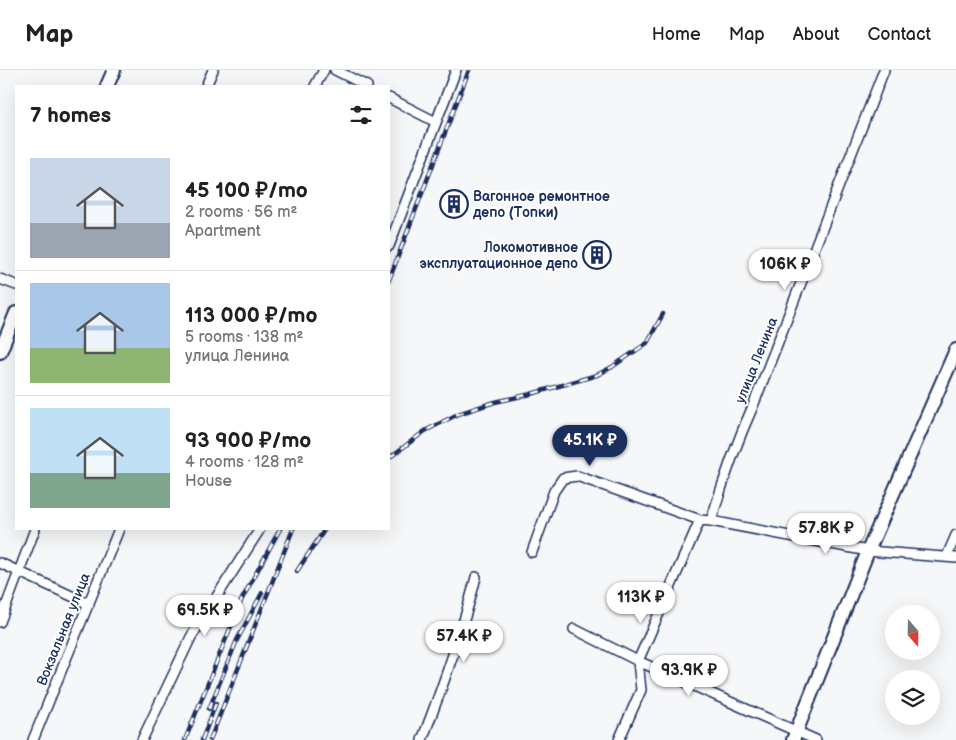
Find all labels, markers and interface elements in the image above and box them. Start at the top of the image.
text: Map [25,20,73,49]
text: Home [652,24,701,45]
text: Map [729,24,765,45]
text: About [793,24,840,45]
text: Contact [868,24,931,45]
icon: filters [347,101,375,129]
text: 7 homes [30,103,111,128]
icon: home [70,178,130,238]
text: 45 100 ₽/mo [185,178,308,203]
place label: Вагонное ремонтное депо (Топки) [472,188,610,221]
building icon: Вагонное ремонтное депо (Топки) [439,189,469,219]
text: 2 rooms · 56 m² [185,203,297,222]
text: Apartment [185,222,261,241]
place label: Локомотивное эксплуатационное депо [419,239,578,272]
building icon: Локомотивное эксплуатационное депо [582,240,612,270]
pin: 106K ₽ [744,248,826,291]
text: 106K ₽ [760,255,810,274]
icon: home [70,303,130,363]
text: 113 000 ₽/mo [185,303,317,328]
street label: улица Ленина [732,314,782,406]
text: 5 rooms · 138 m² [185,328,304,347]
text: улица Ленина [185,347,289,366]
pin: 45.1K ₽ [544,424,636,467]
icon: home [70,428,130,488]
text: 93 900 ₽/mo [185,428,311,453]
text: 45.1K ₽ [563,431,617,450]
text: 4 rooms · 128 m² [185,453,304,472]
text: House [185,472,232,491]
pin: 57.8K ₽ [780,512,872,555]
text: 57.8K ₽ [798,519,854,538]
street label: Вокзальная улица [33,570,94,688]
pin: 113K ₽ [600,582,682,624]
text: 113K ₽ [617,588,665,607]
pin: 69.5K ₽ [159,594,251,637]
text: 69.5K ₽ [177,601,233,620]
north arrow [885,605,940,660]
map controls [885,605,940,725]
pin: 57.4K ₽ [418,620,510,663]
text: 57.4K ₽ [436,627,492,646]
pin: 93.9K ₽ [643,654,735,697]
text: 93.9K ₽ [661,661,717,680]
button: layers [885,670,940,725]

